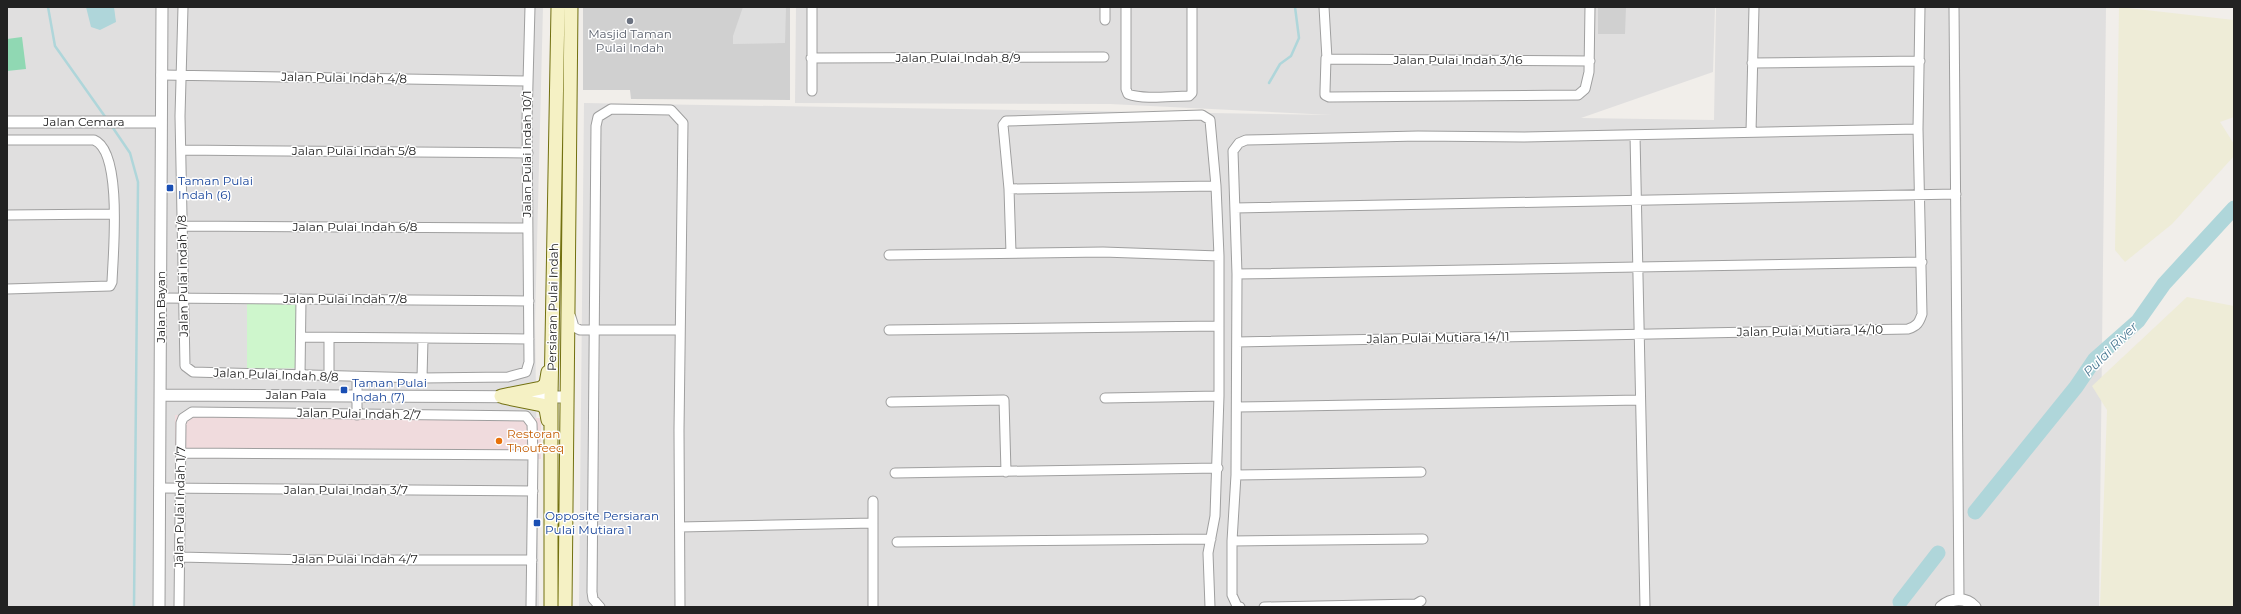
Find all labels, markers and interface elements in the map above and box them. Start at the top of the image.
marker: Masjid Taman Pulai Indah [625,16,635,26]
place label: Masjid Taman Pulai Indah [588,26,672,55]
street label: Jalan Pulai Indah 8/9 [894,50,1021,65]
street label: Jalan Pulai Indah 3/16 [1392,52,1523,67]
street label: Jalan Pulai Indah 4/8 [280,69,407,86]
street label: Jalan Pulai Indah 10/1 [519,91,534,218]
street label: Jalan Cemara [42,114,125,129]
street label: Jalan Pulai Indah 5/8 [291,143,417,158]
place label: Taman Pulai Indah (6) [178,173,253,202]
marker: Taman Pulai Indah (6) [165,183,175,193]
street label: Jalan Pulai Indah 1/8 [174,215,191,338]
street label: Jalan Pulai Indah 6/8 [291,219,418,234]
street label: Persiaran Pulai Indah [544,243,561,371]
street label: Jalan Bayan [153,271,168,344]
street label: Jalan Pulai Indah 7/8 [282,291,407,306]
water label: Pulai River [2080,318,2141,379]
street label: Jalan Pulai Mutiara 14/10 [1736,322,1883,339]
street label: Jalan Pulai Mutiara 14/11 [1365,329,1510,346]
street label: Jalan Pulai Indah 8/8 [212,365,339,384]
place label: Taman Pulai Indah (7) [352,375,427,404]
marker: Taman Pulai Indah (7) [339,385,349,395]
street label: Jalan Pala [265,387,326,402]
street label: Jalan Pulai Indah 2/7 [296,405,421,422]
place label: Restoran Thoufeeq [507,426,564,455]
marker: Restoran Thoufeeq [494,436,504,446]
street label: Jalan Pulai Indah 1/7 [171,446,188,569]
street label: Jalan Pulai Indah 3/7 [283,482,408,497]
place label: Opposite Persiaran Pulai Mutiara 1 [545,508,659,537]
marker: Opposite Persiaran Pulai Mutiara 1 [532,518,542,528]
street label: Jalan Pulai Indah 4/7 [291,551,418,566]

